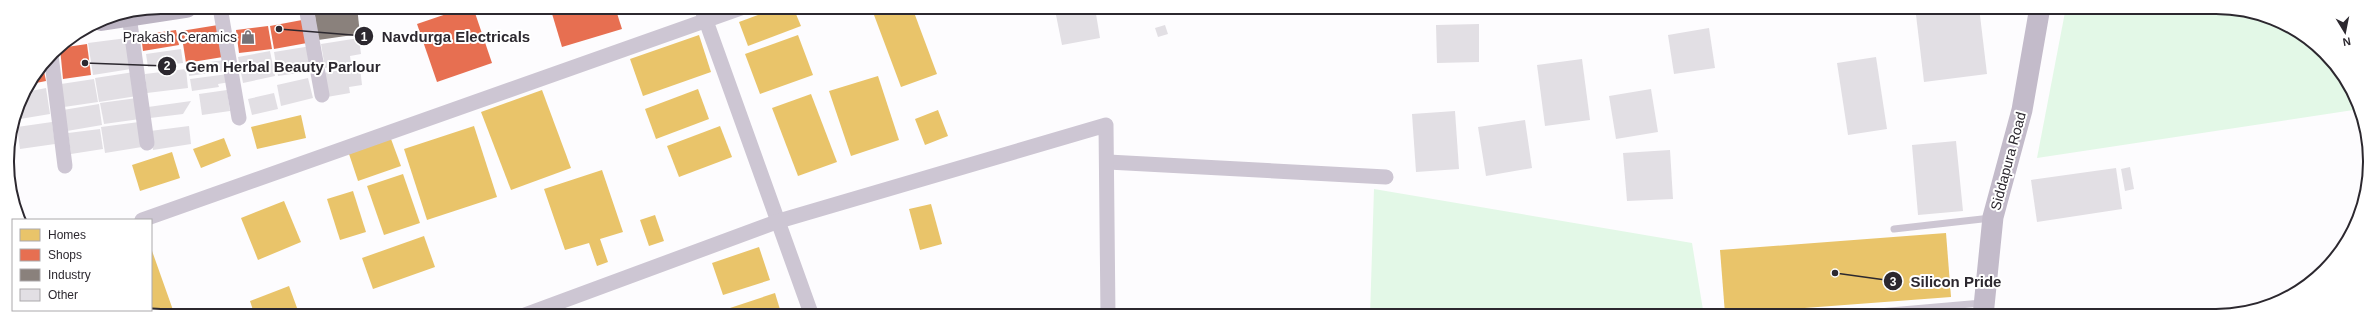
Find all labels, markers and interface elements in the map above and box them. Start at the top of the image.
north arrow [2325,12,2365,52]
callout: Navdurga Electricals [354,23,538,50]
text: Navdurga Electricals [382,28,530,45]
place label: Prakash Ceramics [123,29,237,45]
shop icon: Prakash Ceramics [240,29,256,45]
text: 1 [361,30,368,44]
text: N [2342,35,2352,48]
callout: Gem Herbal Beauty Parlour [157,53,388,80]
text: Gem Herbal Beauty Parlour [185,58,381,75]
text: 2 [164,59,171,73]
street label: Siddapura Road [1987,110,2029,212]
legend [12,219,152,311]
text: Homes [48,228,86,242]
text: Shops [48,248,82,262]
text: Industry [48,268,91,282]
callout: Silicon Pride [1883,268,2009,295]
text: Silicon Pride [1911,273,2001,290]
text: 3 [1890,275,1897,289]
text: Other [48,288,78,302]

